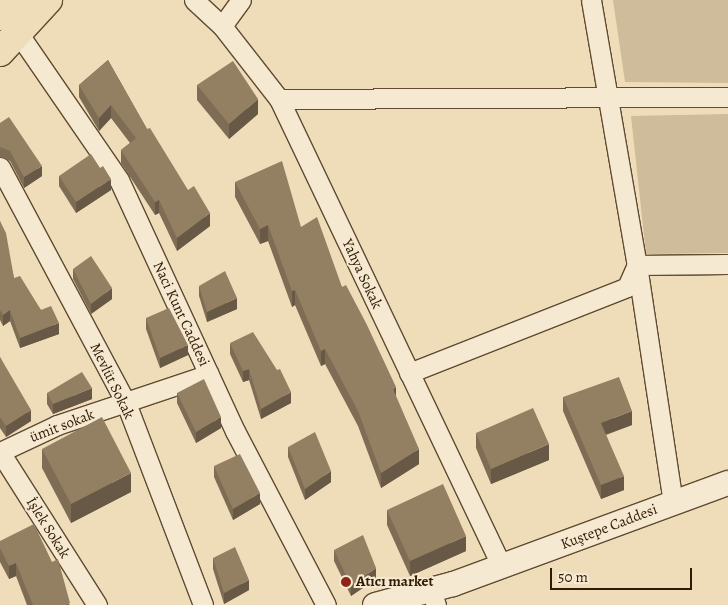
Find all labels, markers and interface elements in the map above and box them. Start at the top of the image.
street label: Yahya Sokak [338,236,386,312]
street label: Naci Kunt Caddesi [149,259,213,369]
street label: Mevlüt Sokak [86,340,138,422]
street label: ümit sokak [27,405,97,447]
street label: İşlek Sokak [22,494,74,562]
street label: Kuştepe Caddesi [558,500,660,554]
scale bar [553,558,696,590]
text: 50 m [558,567,588,587]
place label: Atıcı market [356,573,433,591]
marker: Atıcı market [340,576,352,588]

